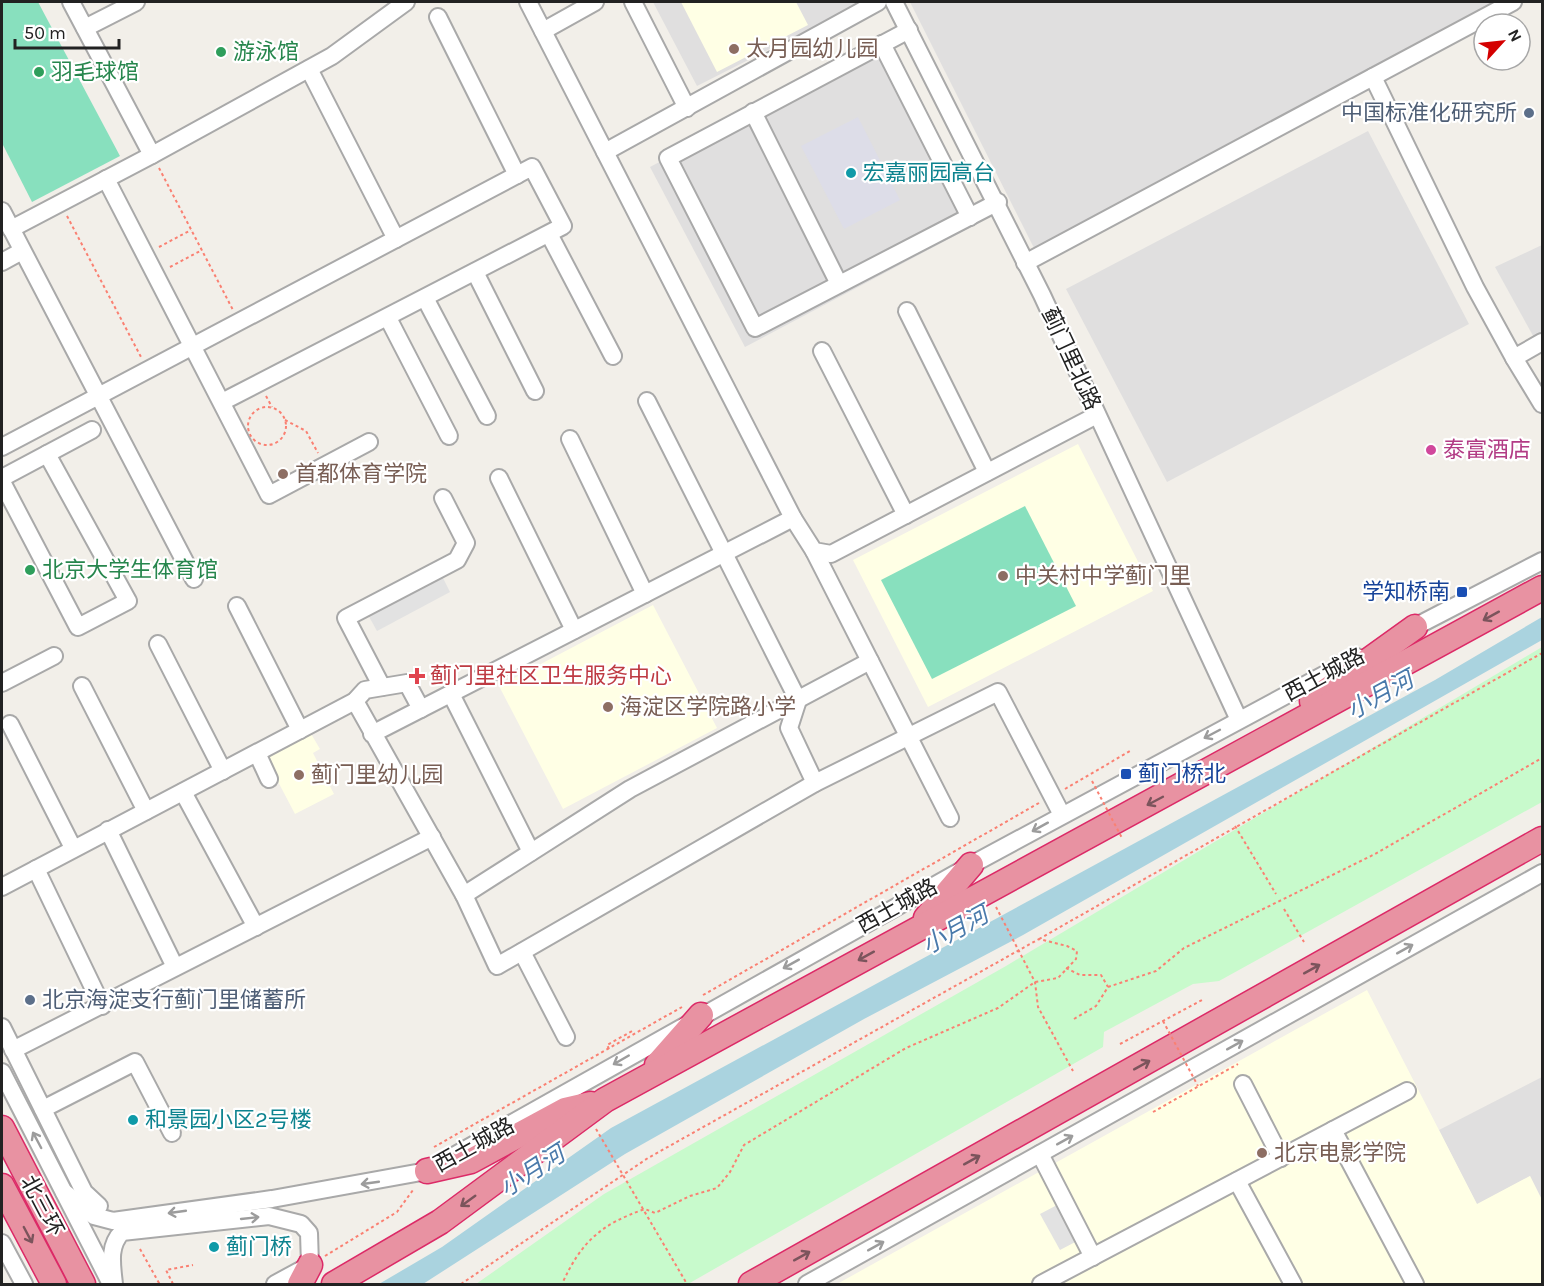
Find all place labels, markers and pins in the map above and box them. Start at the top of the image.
place label: 太月园幼儿园 [746,36,878,62]
place label: 游泳馆 [233,39,299,65]
marker: 太月园幼儿园 [727,42,741,56]
marker: 游泳馆 [214,45,228,59]
place label: 羽毛球馆 [51,59,139,85]
marker: 羽毛球馆 [32,65,46,79]
place label: 中国标准化研究所 [1341,100,1517,126]
marker: 中国标准化研究所 [1522,106,1536,120]
place label: 宏嘉丽园高台 [863,160,995,186]
marker: 宏嘉丽园高台 [844,166,858,180]
place label: 泰富酒店 [1443,437,1531,463]
marker: 泰富酒店 [1424,443,1438,457]
place label: 首都体育学院 [295,461,427,487]
marker: 首都体育学院 [276,467,290,481]
place label: 北京大学生体育馆 [42,557,218,583]
marker: 北京大学生体育馆 [23,563,37,577]
place label: 中关村中学蓟门里 [1015,563,1191,589]
marker: 中关村中学蓟门里 [996,569,1010,583]
place label: 学知桥南 [1362,579,1450,605]
marker: 学知桥南 [1455,585,1469,599]
place label: 蓟门里社区卫生服务中心 [430,663,672,689]
marker: 蓟门里社区卫生服务中心 [408,667,426,685]
place label: 海淀区学院路小学 [620,694,796,720]
marker: 海淀区学院路小学 [601,700,615,714]
place label: 蓟门桥北 [1138,761,1226,787]
place label: 蓟门里幼儿园 [311,762,443,788]
marker: 蓟门桥北 [1119,767,1133,781]
marker: 蓟门里幼儿园 [292,768,306,782]
place label: 北京海淀支行蓟门里储蓄所 [42,987,306,1013]
marker: 北京海淀支行蓟门里储蓄所 [23,993,37,1007]
place label: 和景园小区2号楼 [145,1107,312,1133]
marker: 和景园小区2号楼 [126,1113,140,1127]
place label: 北京电影学院 [1274,1140,1406,1166]
marker: 北京电影学院 [1255,1146,1269,1160]
place label: 蓟门桥 [226,1234,292,1260]
marker: 蓟门桥 [207,1240,221,1254]

